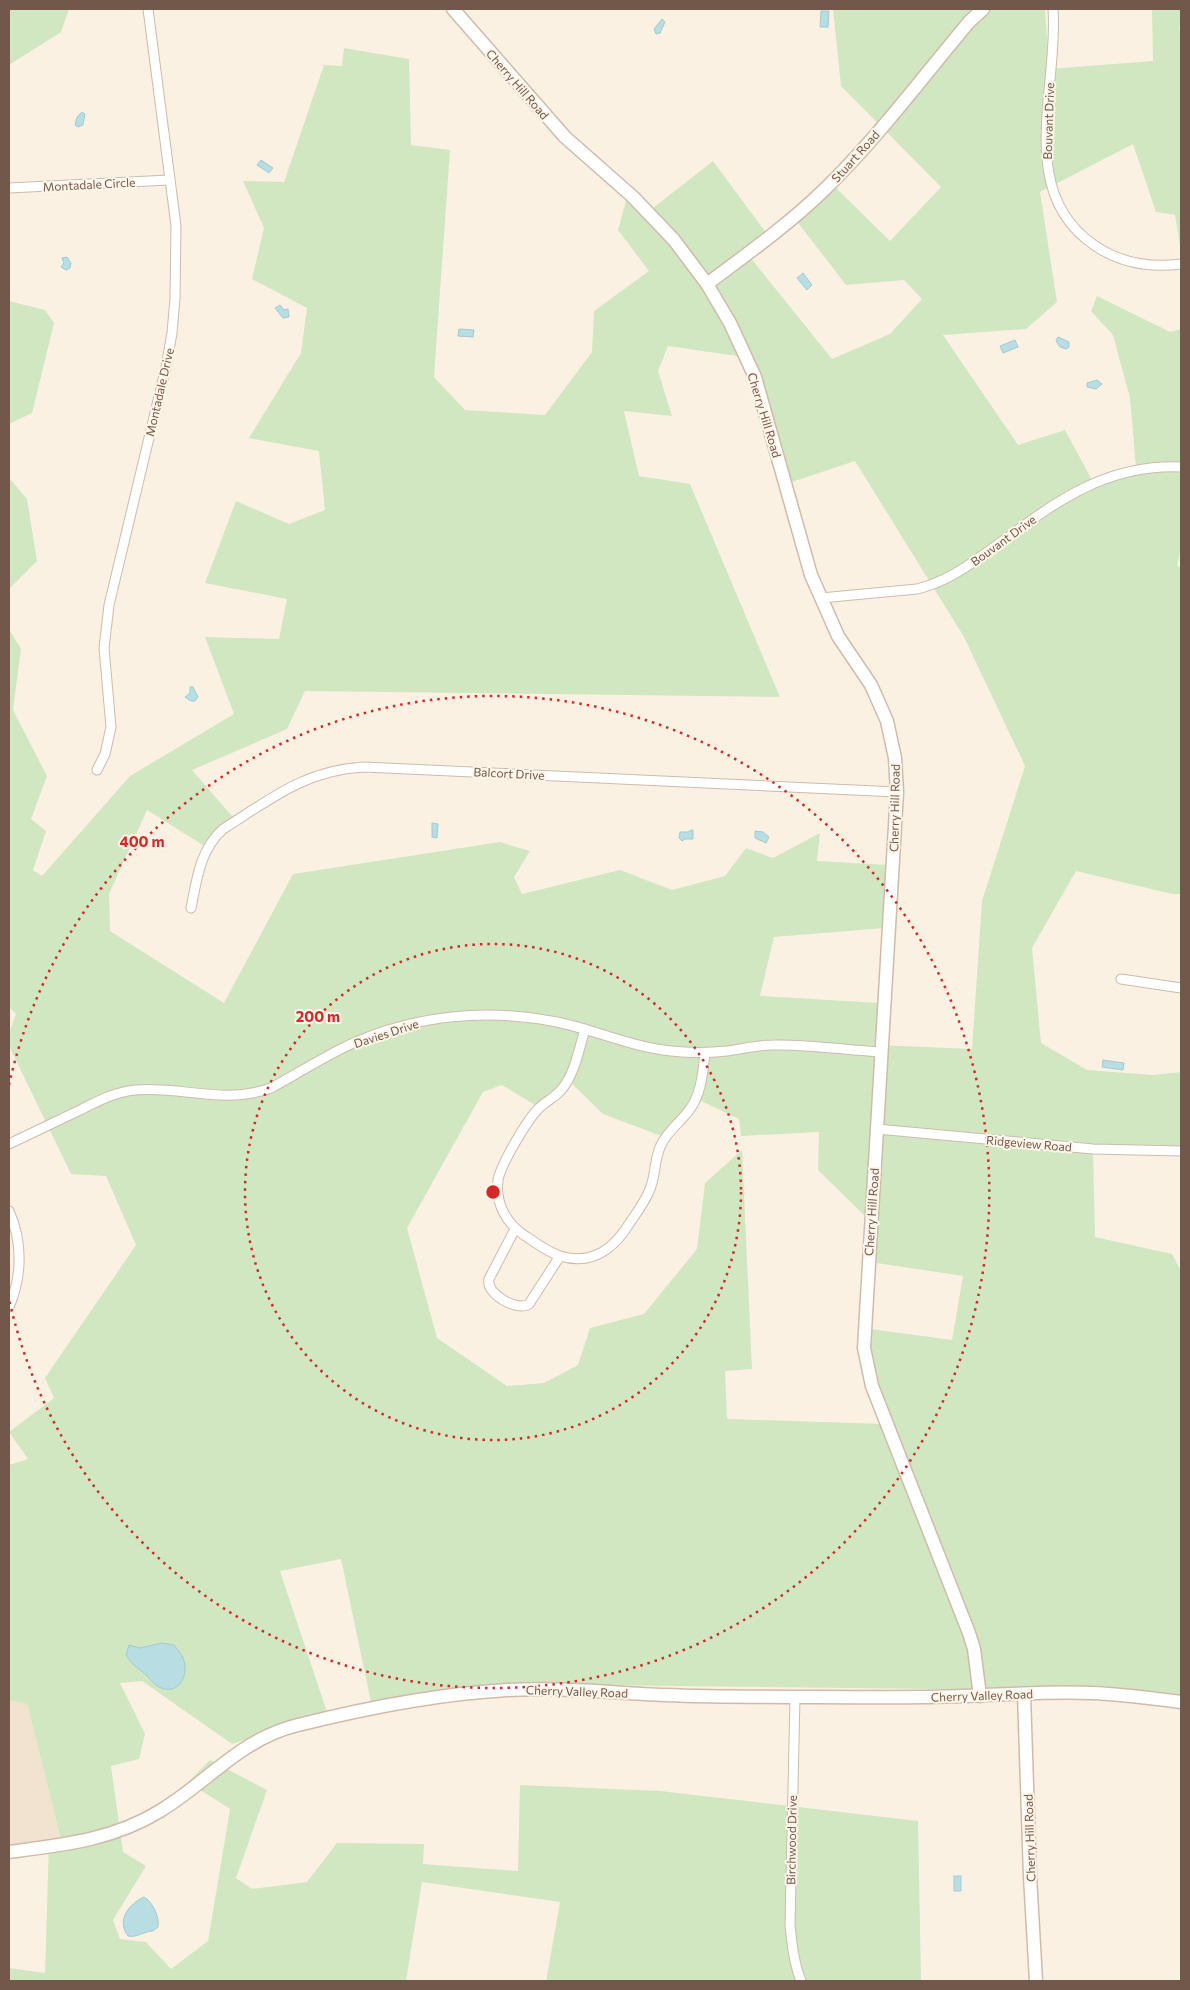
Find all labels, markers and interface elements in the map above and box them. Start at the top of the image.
street label: Cherry Hill Road [484,46,552,122]
street label: Bouvant Drive [1040,82,1056,160]
street label: Stuart Road [828,127,882,185]
street label: Montadale Circle [42,175,136,193]
street label: Montadale Drive [142,346,176,438]
street label: Cherry Hill Road [745,371,785,459]
street label: Bouvant Drive [968,512,1038,568]
street label: Balcort Drive [473,764,545,782]
street label: Cherry Hill Road [886,764,902,852]
text: 400 m [119,832,165,850]
text: 200 m [296,1007,340,1025]
street label: Davies Drive [352,1016,420,1050]
street label: Ridgeview Road [986,1132,1072,1154]
street label: Cherry Hill Road [861,1168,881,1256]
centre of rings [484,1183,502,1201]
street label: Cherry Valley Road [526,1682,628,1700]
street label: Cherry Valley Road [931,1686,1033,1704]
street label: Cherry Hill Road [1020,1794,1038,1882]
street label: Birchwood Drive [783,1795,799,1885]

